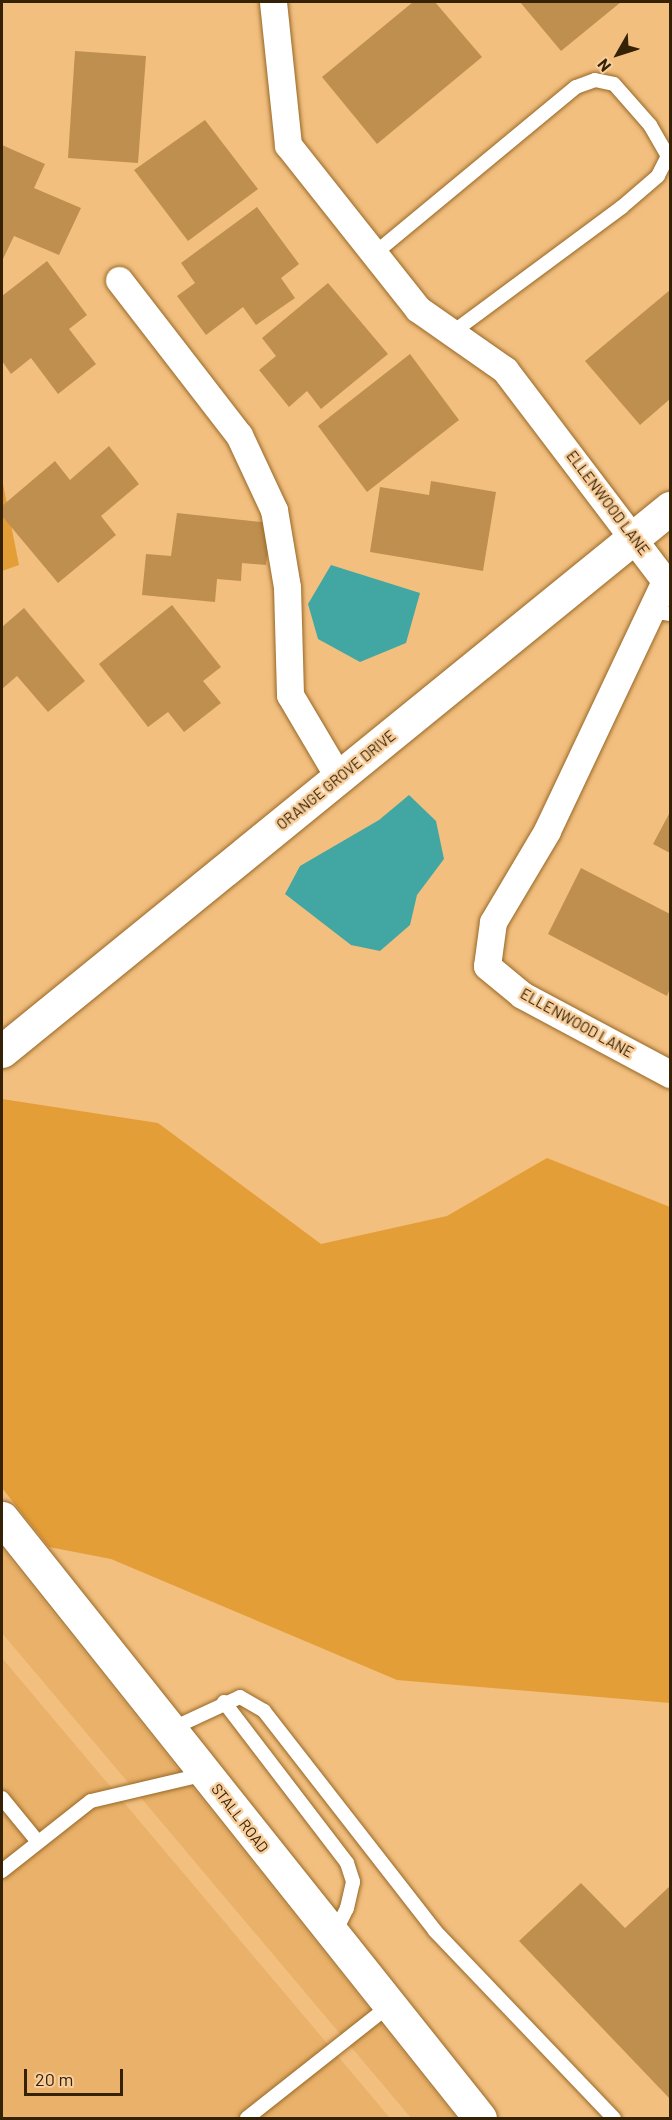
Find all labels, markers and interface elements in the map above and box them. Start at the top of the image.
north arrow [588,24,648,84]
text: N [593,56,614,76]
street label: ELLENWOOD LANE [563,447,653,559]
street label: ORANGE GROVE DRIVE [273,726,399,834]
street label: ELLENWOOD LANE [517,984,637,1062]
street label: STALL ROAD [208,1780,272,1856]
scale bar [27,2057,126,2095]
text: 20 m [35,2068,73,2090]

